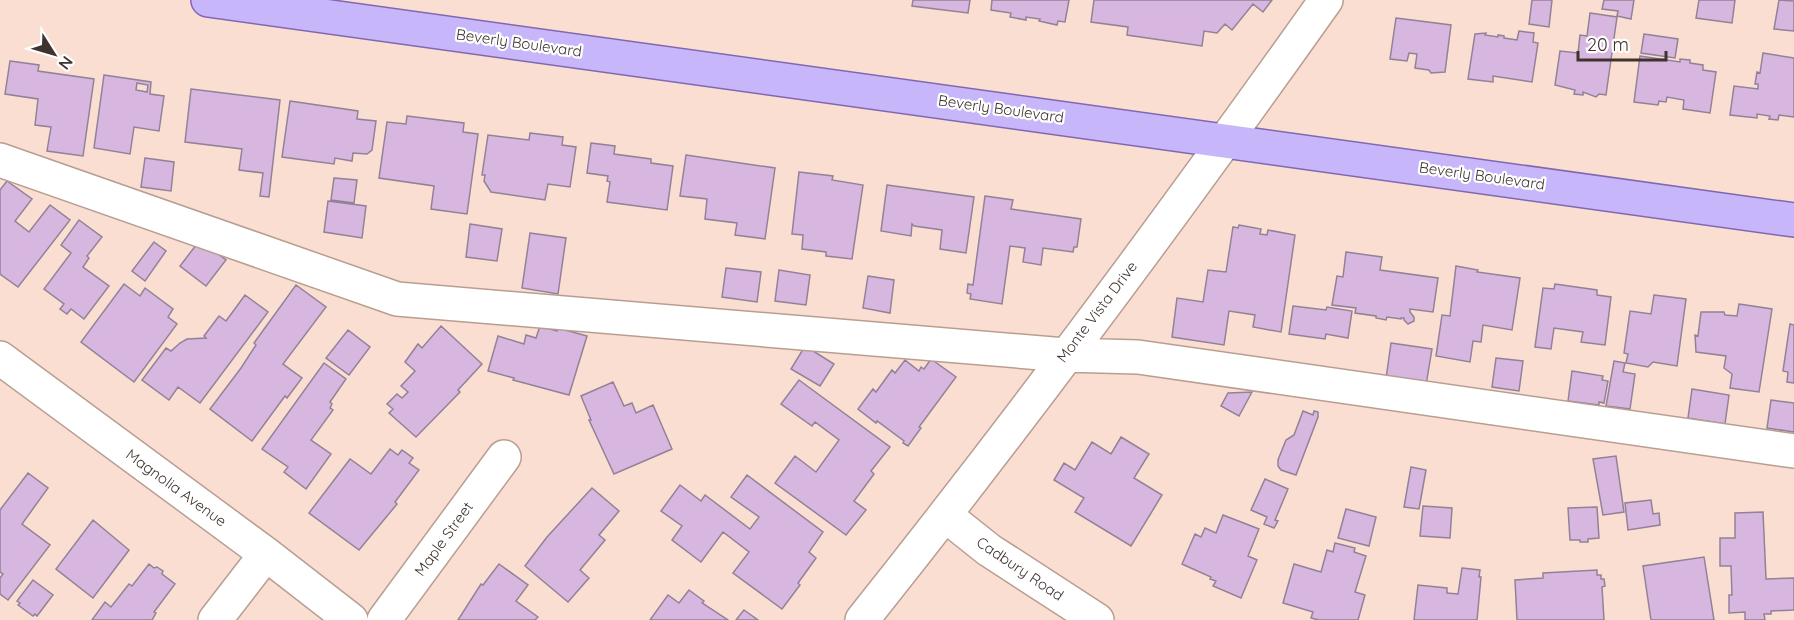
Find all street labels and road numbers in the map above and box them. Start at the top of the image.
street label: Beverly Boulevard [455,24,583,61]
street label: Beverly Boulevard [937,90,1065,127]
street label: Beverly Boulevard [1418,157,1546,194]
street label: Monte Vista Drive [1052,257,1141,366]
street label: Magnolia Avenue [122,445,230,530]
street label: Maple Street [410,498,477,580]
street label: Cadbury Road [973,532,1068,605]

